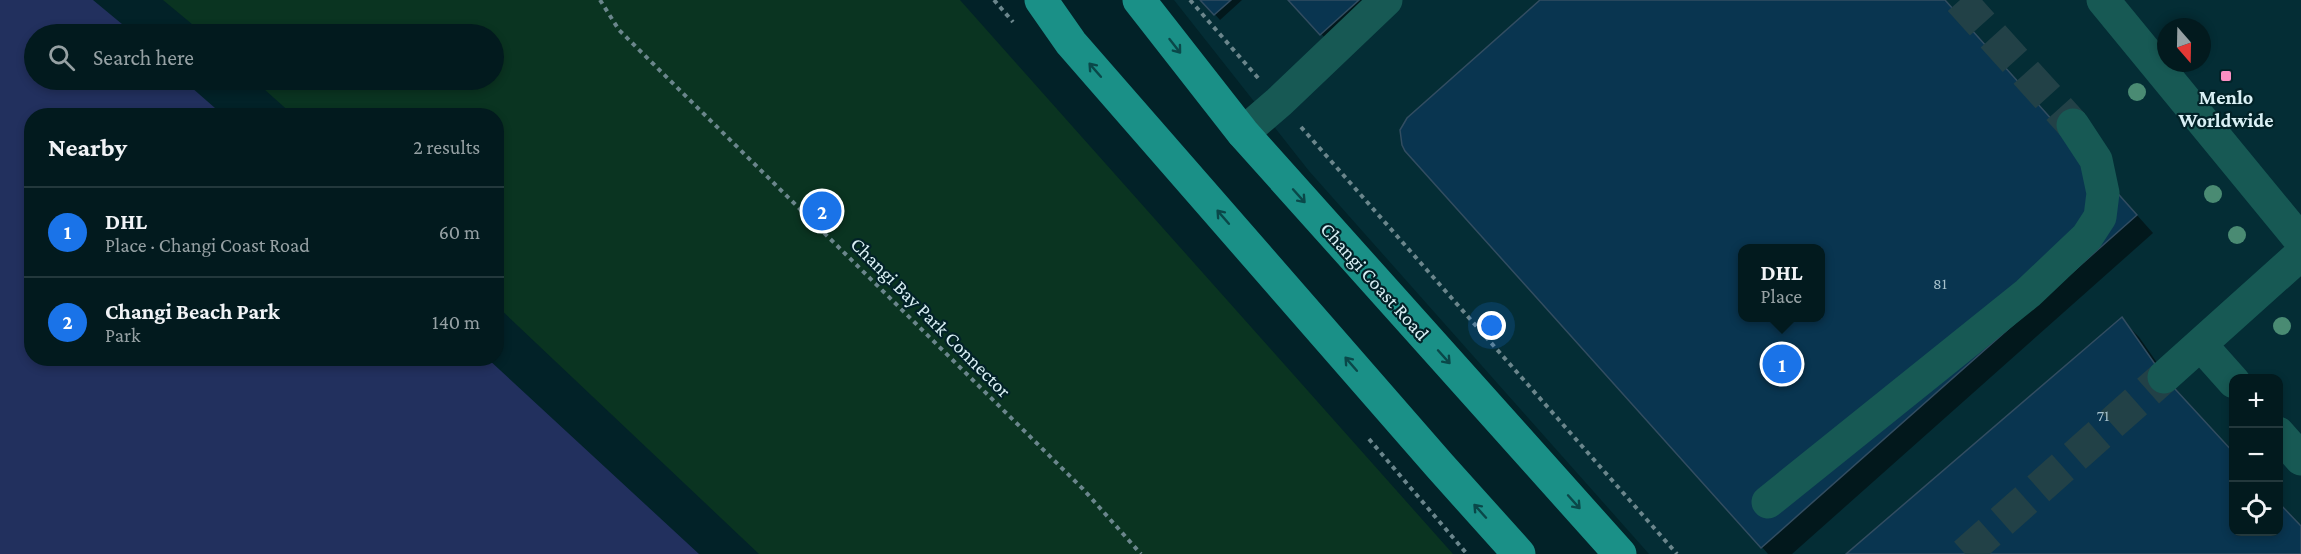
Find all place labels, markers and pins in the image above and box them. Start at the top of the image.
marker: Menlo Worldwide [2219,69,2233,83]
place label: Menlo Worldwide [2177,86,2274,131]
pin: 2 [802,188,842,234]
pin: 1 [1762,342,1802,386]

